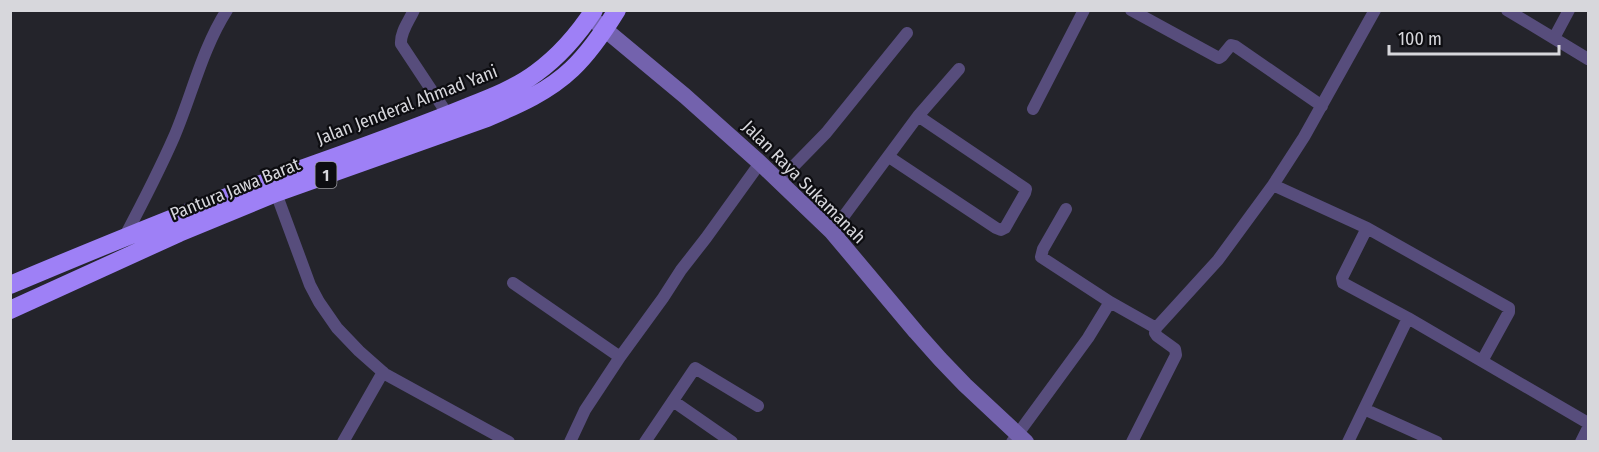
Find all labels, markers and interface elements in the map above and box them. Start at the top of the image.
scale bar [1389,18,1558,56]
text: 100 m [1398,28,1442,50]
street label: Jalan Jenderal Ahmad Yani [314,60,500,150]
street label: Jalan Raya Sukamanah [738,116,870,248]
street label: Pantura Jawa Barat [167,153,303,225]
road number: 1 [316,162,336,188]

